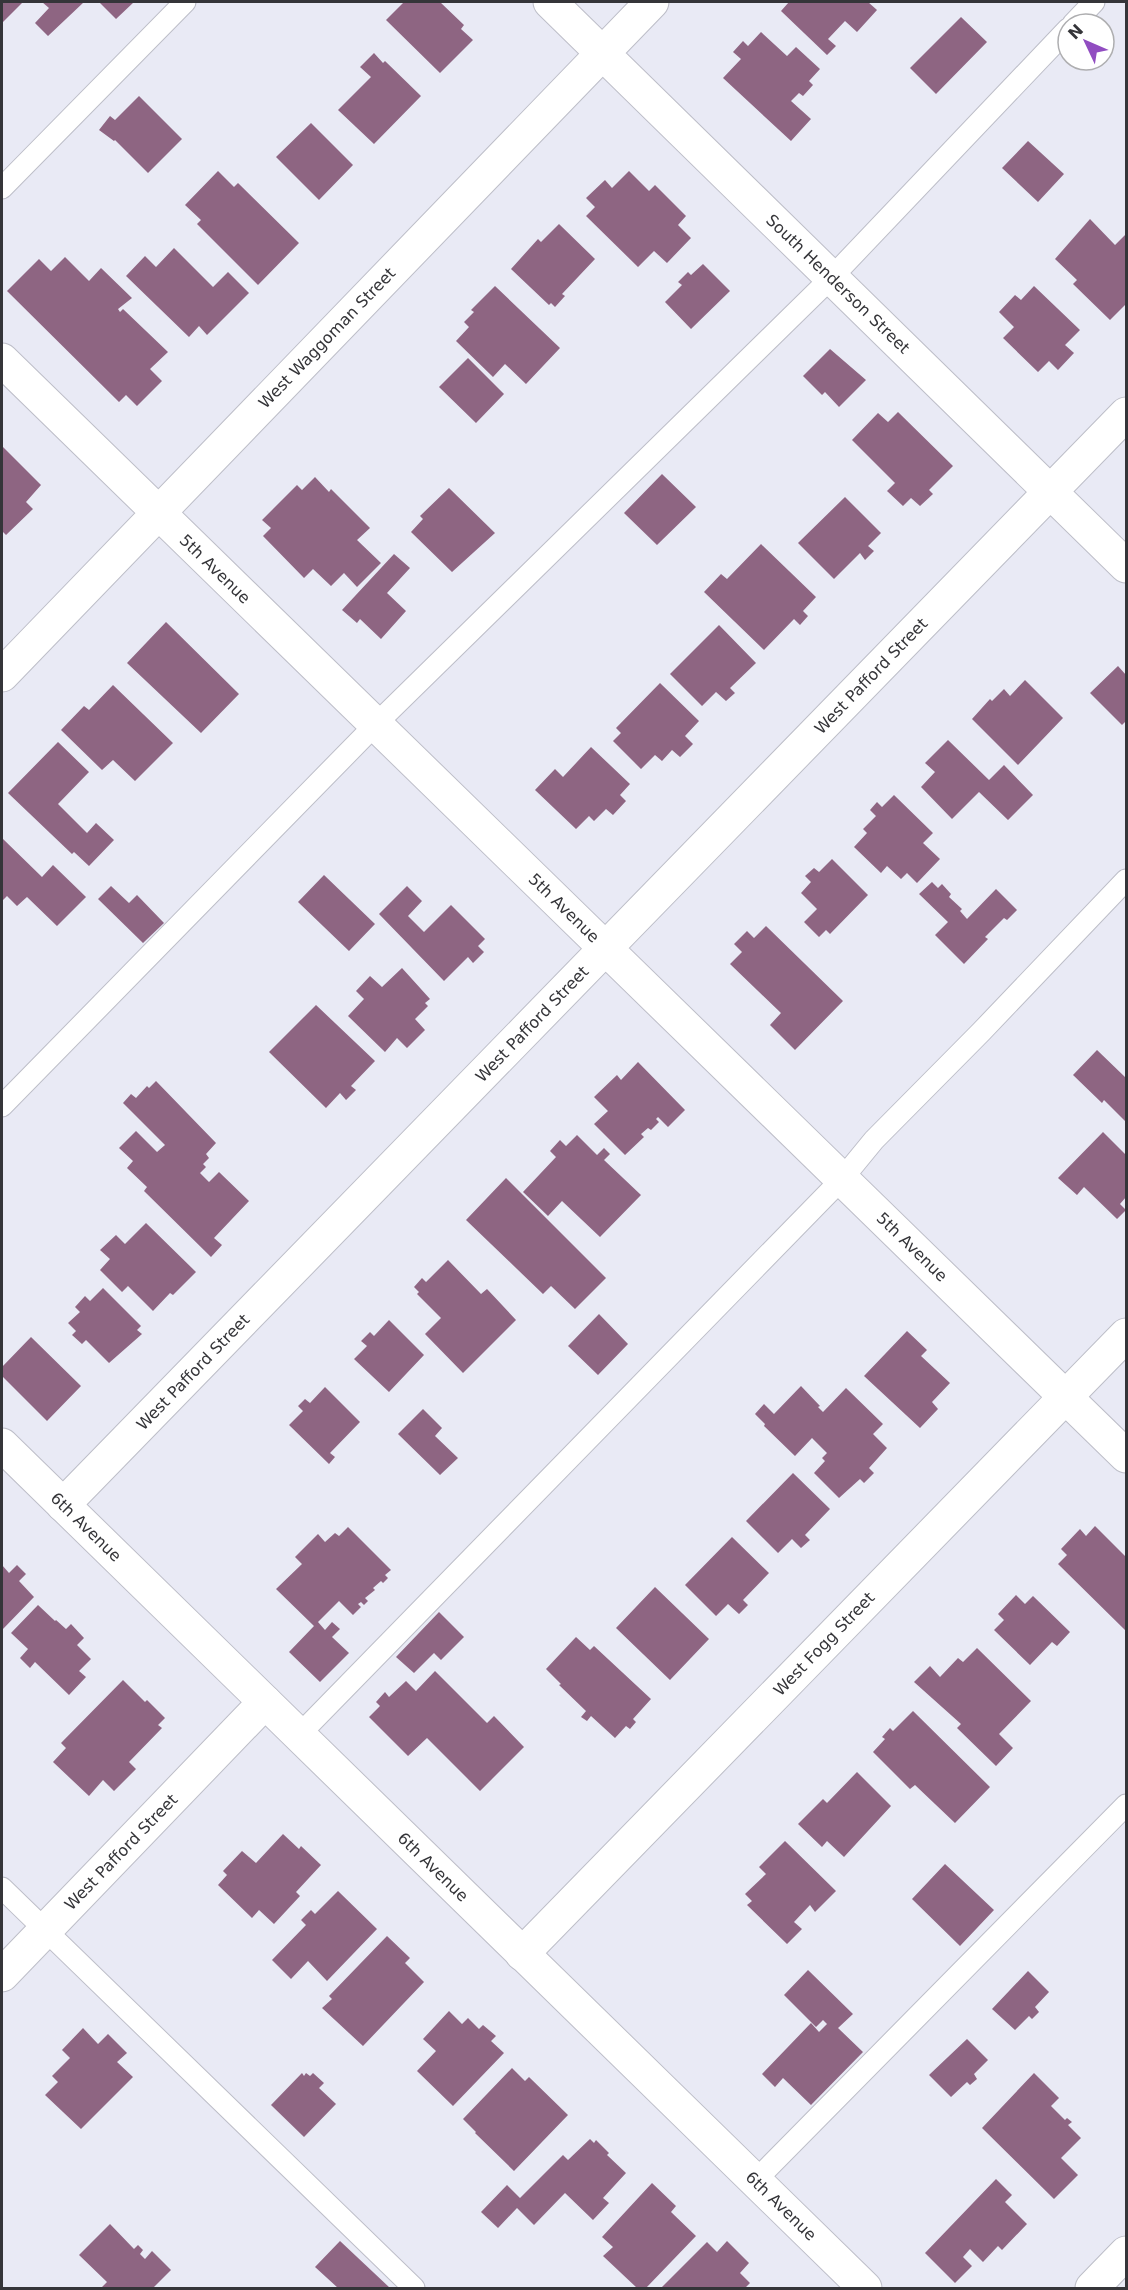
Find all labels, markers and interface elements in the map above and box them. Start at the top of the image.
north arrow [1056,12,1116,72]
text: N [1064,21,1087,43]
street label: South Henderson Street [762,210,914,358]
street label: West Waggoman Street [255,264,399,412]
street label: 5th Avenue [176,531,254,607]
street label: West Pafford Street [811,614,931,738]
street label: 5th Avenue [525,870,603,946]
street label: West Pafford Street [472,962,592,1086]
street label: 5th Avenue [873,1209,951,1285]
street label: West Pafford Street [133,1310,253,1434]
street label: 6th Avenue [47,1489,125,1565]
street label: West Fogg Street [770,1588,878,1700]
street label: West Pafford Street [61,1790,181,1914]
street label: 6th Avenue [394,1829,472,1905]
street label: 6th Avenue [742,2168,820,2244]

